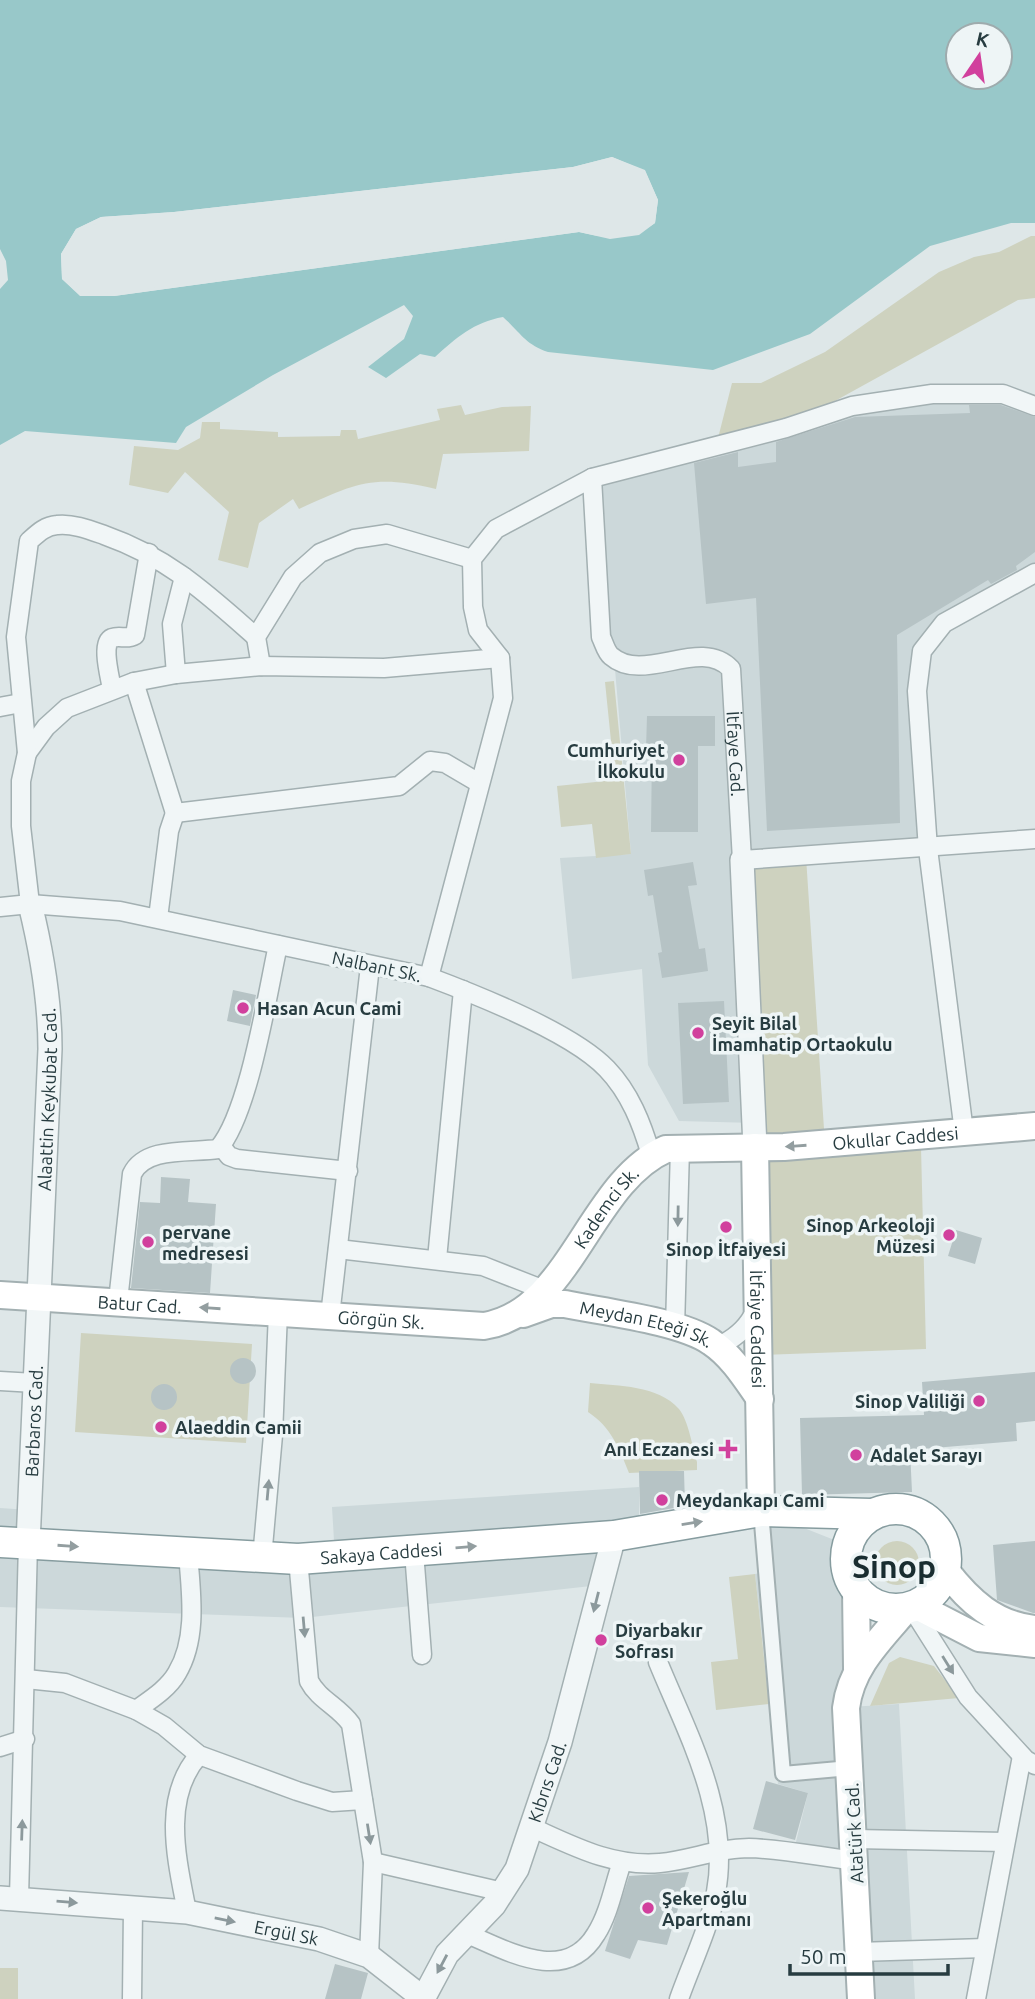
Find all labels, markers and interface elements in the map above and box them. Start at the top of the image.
north arrow [944,21,1014,91]
text: K [974,27,992,52]
street label: İtfaye Cad. [723,710,748,797]
place label: Cumhuriyet İlkokulu [567,740,665,781]
marker: Cumhuriyet İlkokulu [671,752,687,768]
street label: Nalbant Sk. [330,947,424,985]
place label: Hasan Acun Cami [257,998,402,1018]
marker: Hasan Acun Cami [235,1000,251,1016]
street label: Alaattin Keykubat Cad. [34,1007,60,1191]
place label: Seyit Bilal İmamhatip Ortaokulu [712,1013,892,1054]
marker: Seyit Bilal İmamhatip Ortaokulu [690,1025,706,1041]
street label: Okullar Caddesi [831,1122,959,1153]
one-way arrow [785,1141,807,1152]
street label: Kademci Sk. [569,1162,642,1252]
one-way arrow [672,1205,684,1227]
place label: Sinop Arkeoloji Müzesi [806,1215,935,1256]
marker: Sinop İtfaiyesi [718,1219,734,1235]
place label: pervane medresesi [162,1222,249,1263]
marker: Sinop Arkeoloji Müzesi [941,1227,957,1243]
marker: pervane medresesi [140,1234,156,1250]
place label: Sinop İtfaiyesi [666,1239,786,1259]
street label: İtfaiye Caddesi [747,1270,769,1388]
street label: Batur Cad. [97,1291,182,1317]
street label: Meydan Eteği Sk. [578,1297,718,1351]
one-way arrow [199,1302,221,1313]
street label: Görgün Sk. [337,1307,425,1332]
street label: Barbaros Cad. [21,1365,46,1477]
place label: Sinop Valiliği [855,1391,965,1411]
marker: Sinop Valiliği [971,1393,987,1409]
place label: Alaeddin Camii [175,1417,302,1437]
marker: Alaeddin Camii [153,1419,169,1435]
place label: Anıl Eczanesi [604,1439,714,1459]
marker: Anıl Eczanesi [720,1441,736,1457]
place label: Adalet Sarayı [870,1445,982,1465]
marker: Adalet Sarayı [848,1447,864,1463]
one-way arrow [263,1479,274,1501]
place label: Meydankapı Cami [676,1490,825,1510]
marker: Meydankapı Cami [654,1492,670,1508]
one-way arrow [681,1517,703,1528]
street label: Sakaya Caddesi [319,1539,443,1567]
one-way arrow [57,1541,79,1552]
one-way arrow [456,1541,478,1552]
district label: Sinop [852,1548,936,1584]
one-way arrow [590,1591,601,1613]
one-way arrow [299,1616,310,1638]
place label: Diyarbakır Sofrası [615,1620,703,1661]
marker: Diyarbakır Sofrası [593,1632,609,1648]
one-way arrow [941,1655,954,1674]
street label: Kıbrıs Cad. [524,1738,570,1825]
street label: Atatürk Cad. [841,1782,867,1884]
one-way arrow [16,1819,27,1841]
one-way arrow [363,1823,374,1845]
place label: Şekeroğlu Apartmanı [662,1888,751,1929]
one-way arrow [56,1897,78,1908]
marker: Şekeroğlu Apartmanı [640,1900,656,1916]
one-way arrow [214,1915,236,1926]
street label: Ergül Sk [253,1916,320,1949]
scale bar [790,1932,948,1976]
text: 50 m [800,1944,847,1968]
one-way arrow [436,1954,448,1974]

